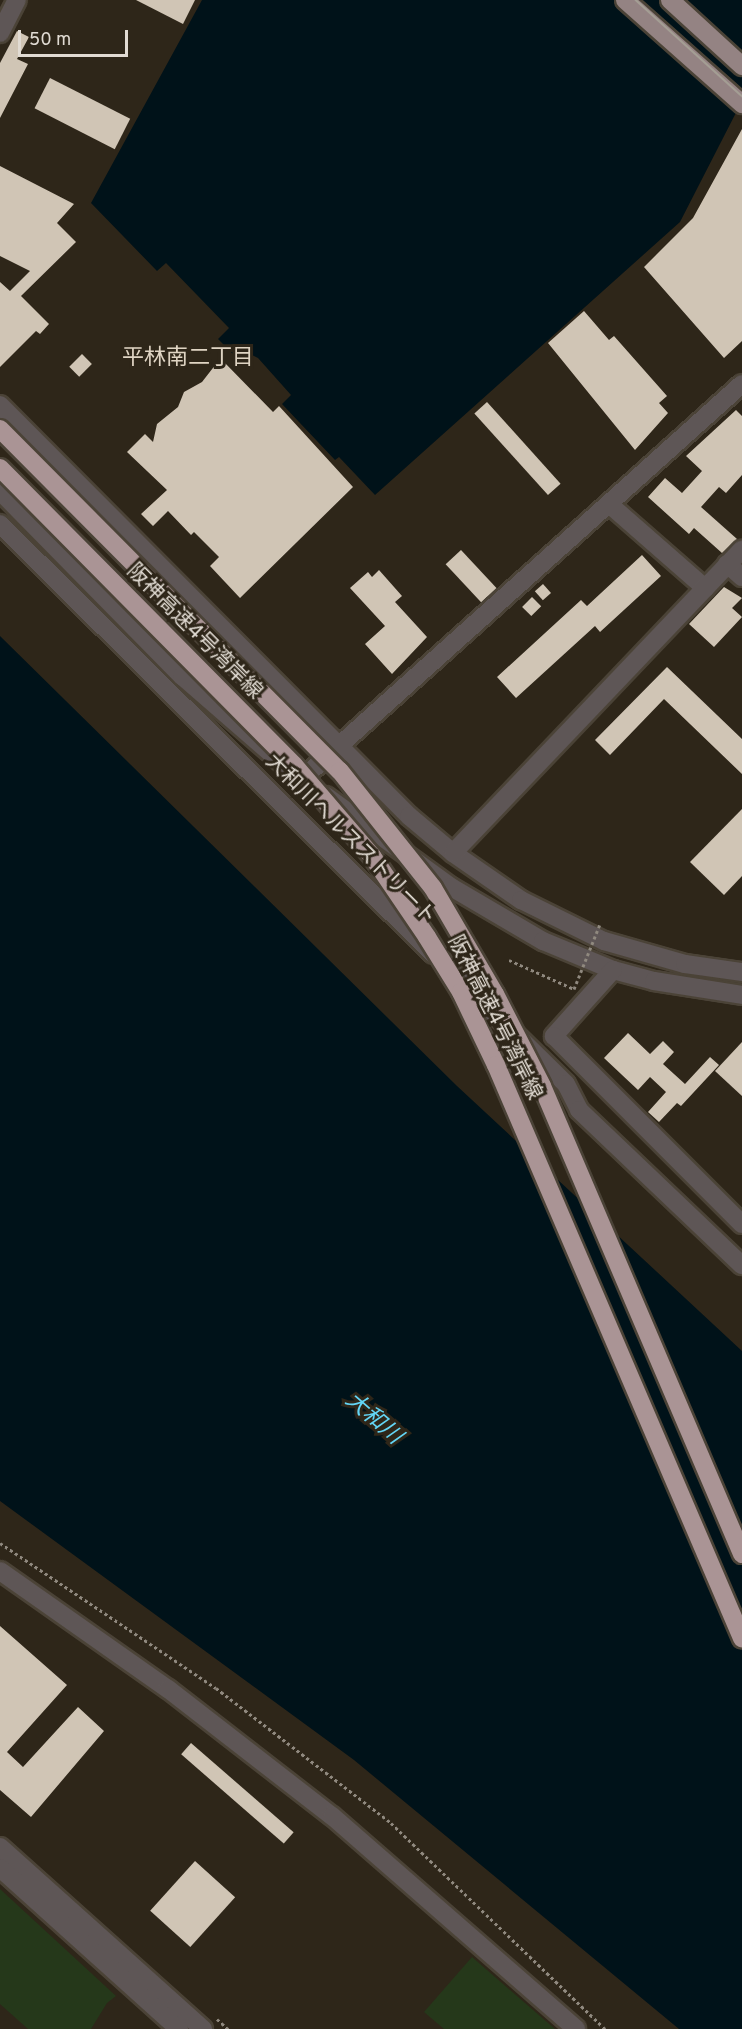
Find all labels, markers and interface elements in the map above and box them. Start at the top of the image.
scale bar [21,18,130,56]
text: 50 m [29,29,71,52]
district label: 平林南二丁目 [122,346,254,372]
street label: 阪神高速4号湾岸線 [121,559,267,705]
street label: 大和川ヘルスストリート [259,749,441,931]
street label: 阪神高速4号湾岸線 [442,932,546,1104]
water label: 大和川 [339,1387,407,1451]

